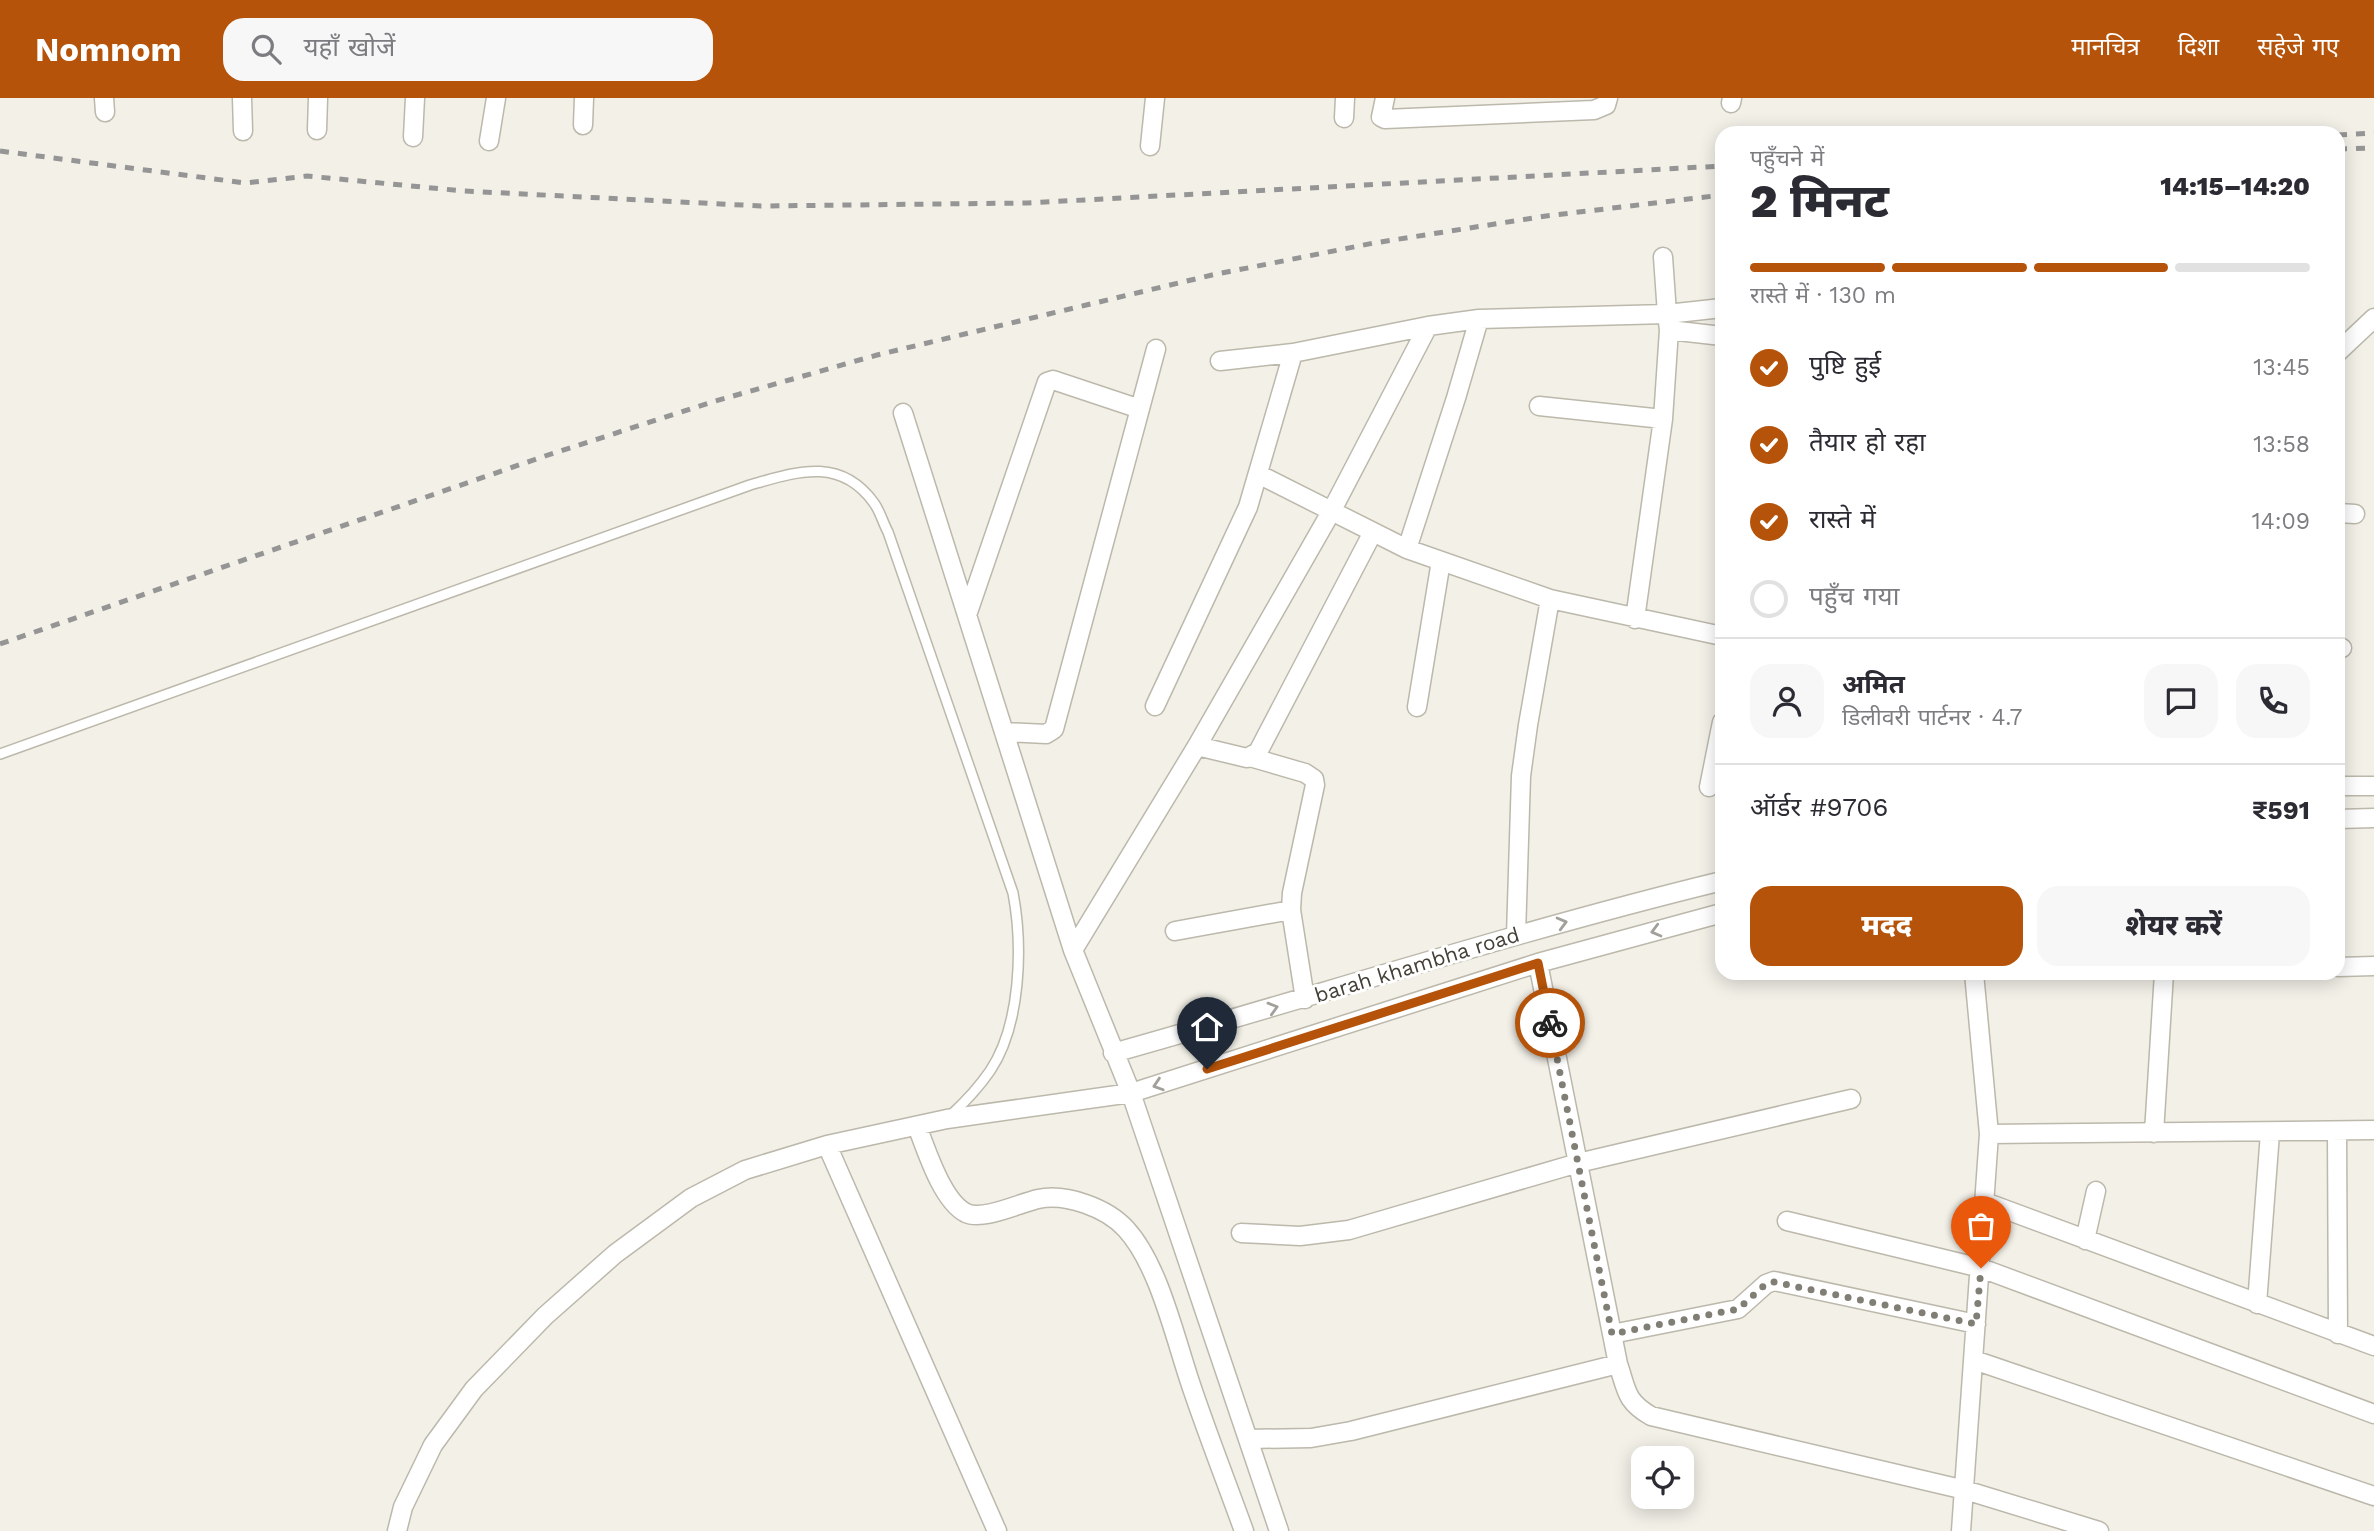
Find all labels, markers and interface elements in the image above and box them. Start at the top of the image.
search box [223,18,713,81]
text: Nomnom [35,30,181,69]
icon: search [247,30,285,68]
text: यहाँ खोजें [303,32,395,62]
text: मानचित्र [2071,33,2140,61]
text: दिशा [2178,33,2219,61]
text: सहेजे गए [2257,33,2339,61]
text: पहुँचने में [1750,145,1824,172]
text: 14:15–14:20 [2160,171,2310,201]
text: 2 मिनट [1750,174,1889,228]
text: रास्ते में · 130 m [1750,282,1896,309]
icon: check [1750,349,1788,387]
text: पुष्टि हुई [1809,350,1881,380]
text: 13:45 [2253,354,2310,381]
icon: check [1750,426,1788,464]
text: तैयार हो रहा [1809,427,1926,457]
text: 13:58 [2253,431,2310,458]
icon: check [1750,503,1788,541]
text: रास्ते में [1809,504,1876,534]
text: 14:09 [2252,508,2310,535]
text: पहुँच गया [1809,581,1899,611]
button: person [1750,664,1824,738]
button: chat [2144,664,2218,738]
button: phone [2236,664,2310,738]
text: अमित [1842,669,1905,699]
text: डिलीवरी पार्टनर · 4.7 [1842,704,2022,731]
text: ऑर्डर #9706 [1750,792,1888,822]
text: ₹591 [2252,795,2310,825]
button: मदद [1750,886,2023,966]
button: शेयर करें [2037,886,2310,966]
one-way arrow [1556,917,1568,931]
street label: barah khambha road [1311,921,1522,1008]
one-way arrow [1650,923,1662,937]
courier [1515,988,1585,1058]
pin [1177,997,1237,1069]
one-way arrow [1267,1002,1279,1016]
icon: bike [1531,1004,1569,1042]
icon: home [1188,1008,1226,1046]
one-way arrow [1152,1076,1164,1091]
pin [1951,1196,2011,1268]
icon: bag [1962,1207,2000,1245]
map controls [1631,1446,1694,1509]
button: locate [1631,1446,1694,1509]

